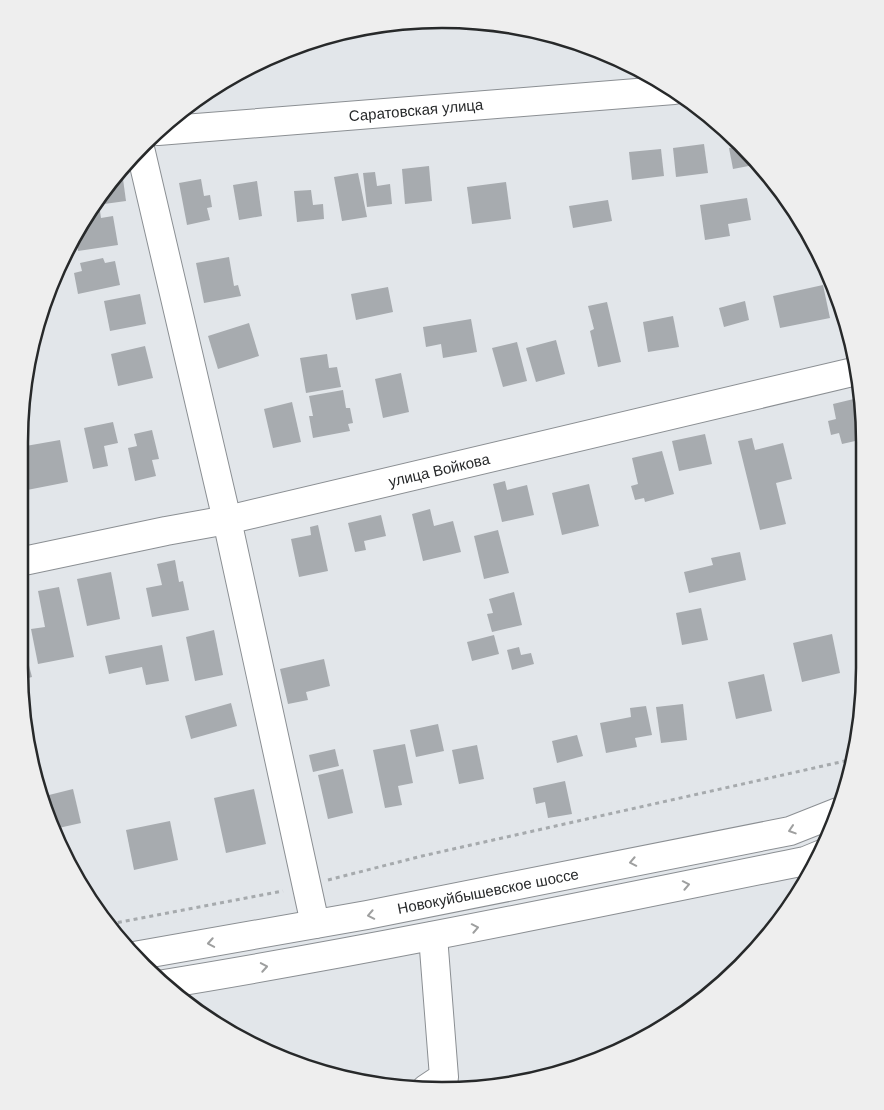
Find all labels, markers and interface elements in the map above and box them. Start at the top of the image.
street label: Саратовская улица [348,96,485,124]
street label: улица Войкова [387,450,492,490]
one-way arrow [789,824,797,834]
one-way arrow [629,857,638,867]
street label: Новокуйбышевское шоссе [396,865,580,917]
one-way arrow [682,880,691,891]
one-way arrow [367,909,375,919]
one-way arrow [471,923,480,934]
one-way arrow [206,937,215,947]
one-way arrow [260,963,268,973]

